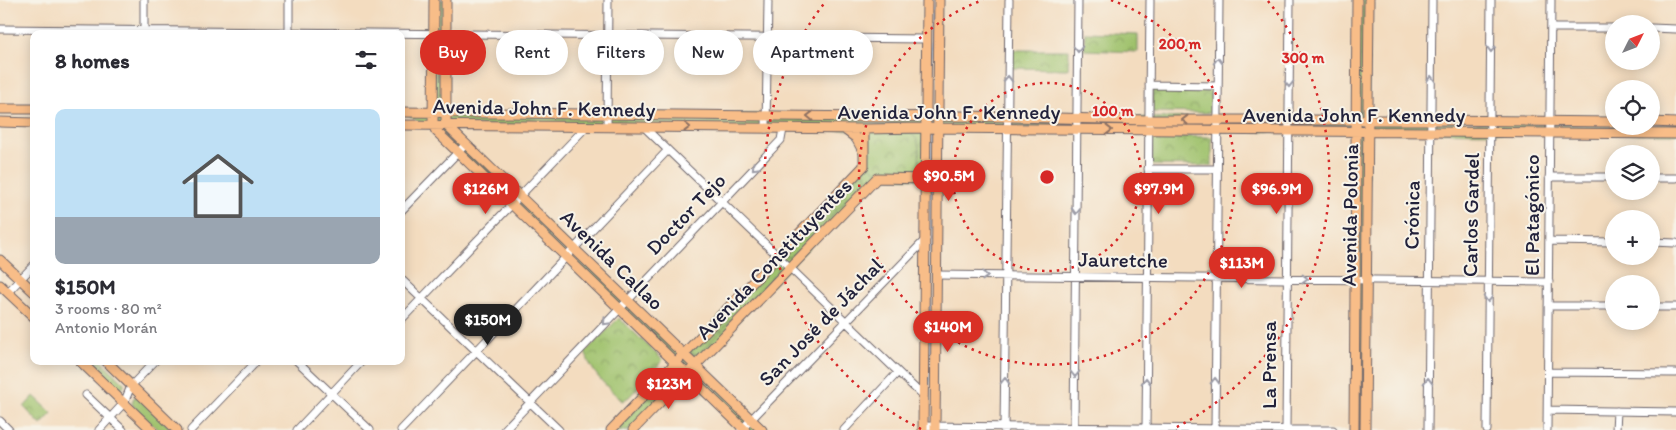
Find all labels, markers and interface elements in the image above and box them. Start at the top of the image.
north arrow [1605,15,1660,70]
map controls [1605,15,1660,330]
chip: Buy [420,30,486,75]
chip: Rent [496,30,568,75]
chip: Filters [578,30,664,75]
chip: New [674,30,743,75]
chip: Apartment [753,30,873,75]
text: 200 m [1159,35,1202,53]
one-way arrow [1072,45,1083,53]
one-way arrow [1485,45,1496,53]
icon: filters [352,46,380,74]
text: 8 homes [55,48,130,73]
text: 300 m [1282,49,1325,67]
one-way arrow [1213,57,1223,65]
one-way arrow [1003,75,1013,82]
one-way arrow [1426,75,1436,82]
one-way arrow [1284,80,1294,88]
button: locate [1605,80,1660,135]
street label: Avenida John F. Kennedy [432,93,656,122]
street label: Avenida John F. Kennedy [838,99,1061,124]
text: 100 m [1092,102,1134,120]
street label: Avenida John F. Kennedy [1243,102,1466,127]
one-way arrow [805,111,813,121]
one-way arrow [1180,115,1188,125]
one-way arrow [683,122,691,133]
one-way arrow [1105,125,1113,136]
icon: home [173,141,263,231]
street label: Avenida Polonia [1336,143,1363,287]
button: layers [1605,145,1660,200]
street label: Carlos Gardel [1457,152,1484,277]
street label: El Patagónico [1519,154,1544,276]
pin: $90.5M [908,160,990,202]
one-way arrow [752,161,761,170]
text: $90.5M [923,166,975,185]
street label: Doctor Tejo [641,168,731,260]
centre of rings [1038,168,1056,186]
pin: $126M [451,172,521,215]
pin: $97.9M [1118,172,1200,215]
pin: $96.9M [1236,172,1318,215]
street label: Avenida Constituyentes [690,173,857,344]
text: $126M [464,179,509,198]
text: $97.9M [1134,179,1184,198]
text: $96.9M [1252,179,1302,198]
street label: Crónica [1398,180,1425,250]
street label: Avenida Callao [556,204,669,315]
one-way arrow [1071,208,1081,215]
button: + [1605,210,1660,265]
street label: Jauretche [1078,246,1168,273]
pin: $113M [1207,246,1277,289]
street label: San José de Jáchal [753,252,888,391]
text: $113M [1220,253,1264,272]
one-way arrow [982,271,990,281]
text: $150M [55,274,116,299]
one-way arrow [1302,274,1310,284]
button: − [1605,275,1660,330]
one-way arrow [1483,295,1493,303]
text: 3 rooms · 80 m² [55,299,162,318]
pin: $150M [453,304,523,346]
text: $150M [465,310,511,329]
pin: $140M [913,310,983,353]
one-way arrow [603,316,612,325]
text: $140M [924,317,972,336]
text: Antonio Morán [55,318,157,337]
street label: La Prensa [1256,321,1281,409]
pin: $123M [634,368,704,410]
one-way arrow [1070,370,1080,378]
text: $123M [646,374,692,393]
one-way arrow [1000,377,1010,385]
one-way arrow [1141,377,1151,385]
one-way arrow [1210,377,1220,385]
one-way arrow [1423,377,1433,385]

